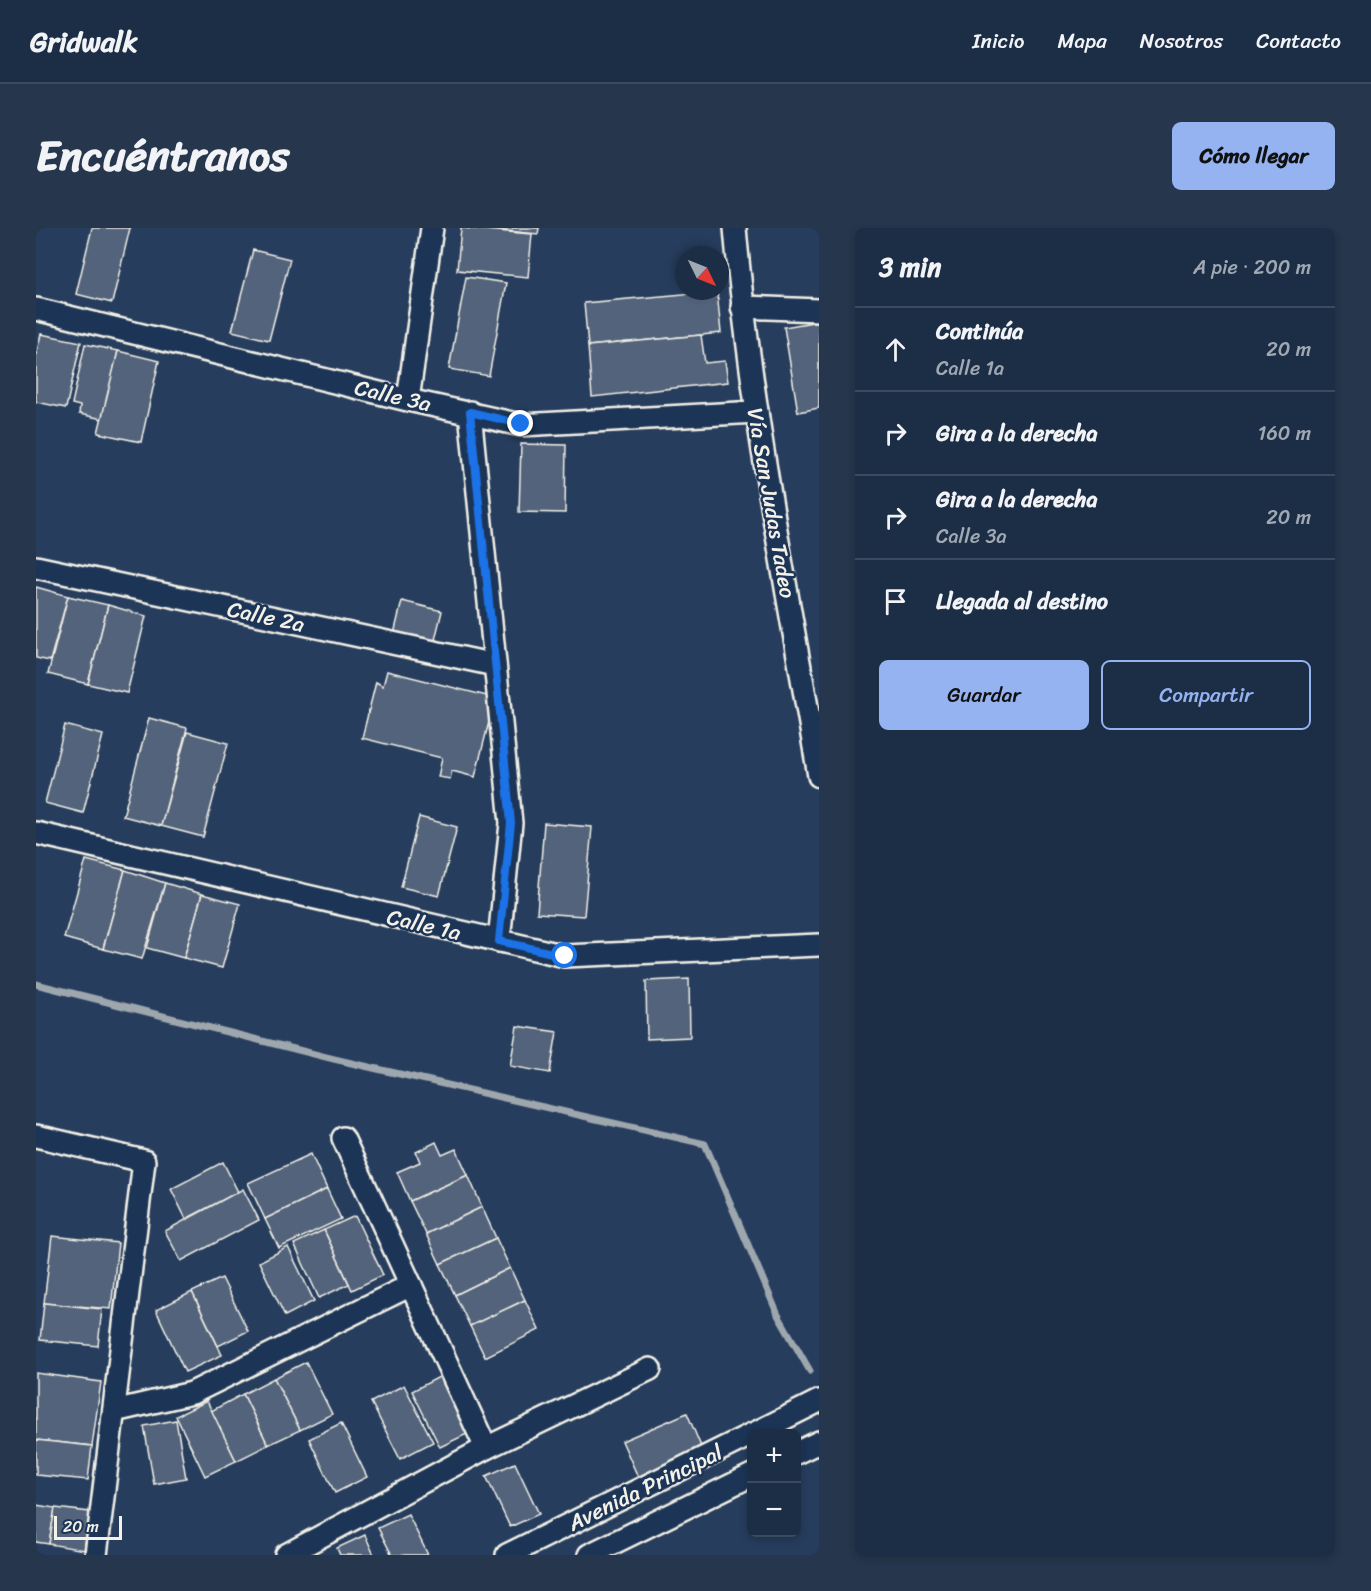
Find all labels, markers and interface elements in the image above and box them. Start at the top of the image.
text: Gridwalk [30,17,138,66]
text: Inicio [972,22,1024,60]
text: Mapa [1057,22,1107,60]
text: Nosotros [1140,22,1223,60]
text: Contacto [1256,22,1341,60]
text: Encuéntranos [36,119,289,193]
button: Cómo llegar [1172,122,1335,190]
text: 3 min [879,244,941,290]
north arrow [675,246,729,300]
text: A pie · 200 m [1193,250,1311,285]
text: Continúa [936,312,1023,351]
text: 20 m [1266,332,1311,367]
icon: ahead [879,333,912,366]
text: Calle 1a [936,351,1004,386]
street label: Calle 3a [351,368,435,423]
street label: Vía San Judas Tadeo [736,405,807,601]
route end [507,410,533,436]
text: Gira a la derecha [936,414,1097,453]
text: 160 m [1258,416,1311,451]
icon: right [879,417,912,450]
text: Gira a la derecha [936,480,1097,519]
text: 20 m [1266,500,1311,535]
icon: right [879,501,912,534]
text: Calle 3a [936,519,1006,554]
text: Llegada al destino [936,582,1108,621]
icon: arrive [879,585,912,618]
street label: Calle 2a [224,589,308,644]
button: Guardar [879,660,1089,730]
button: Compartir [1101,660,1311,730]
street label: Calle 1a [383,897,465,952]
route start [551,942,577,968]
map controls [747,1429,801,1537]
button: + [747,1429,801,1483]
street label: Avenida Principal [560,1433,730,1542]
button: − [747,1483,801,1537]
text: 20 m [63,1512,99,1541]
scale bar [54,1513,122,1540]

